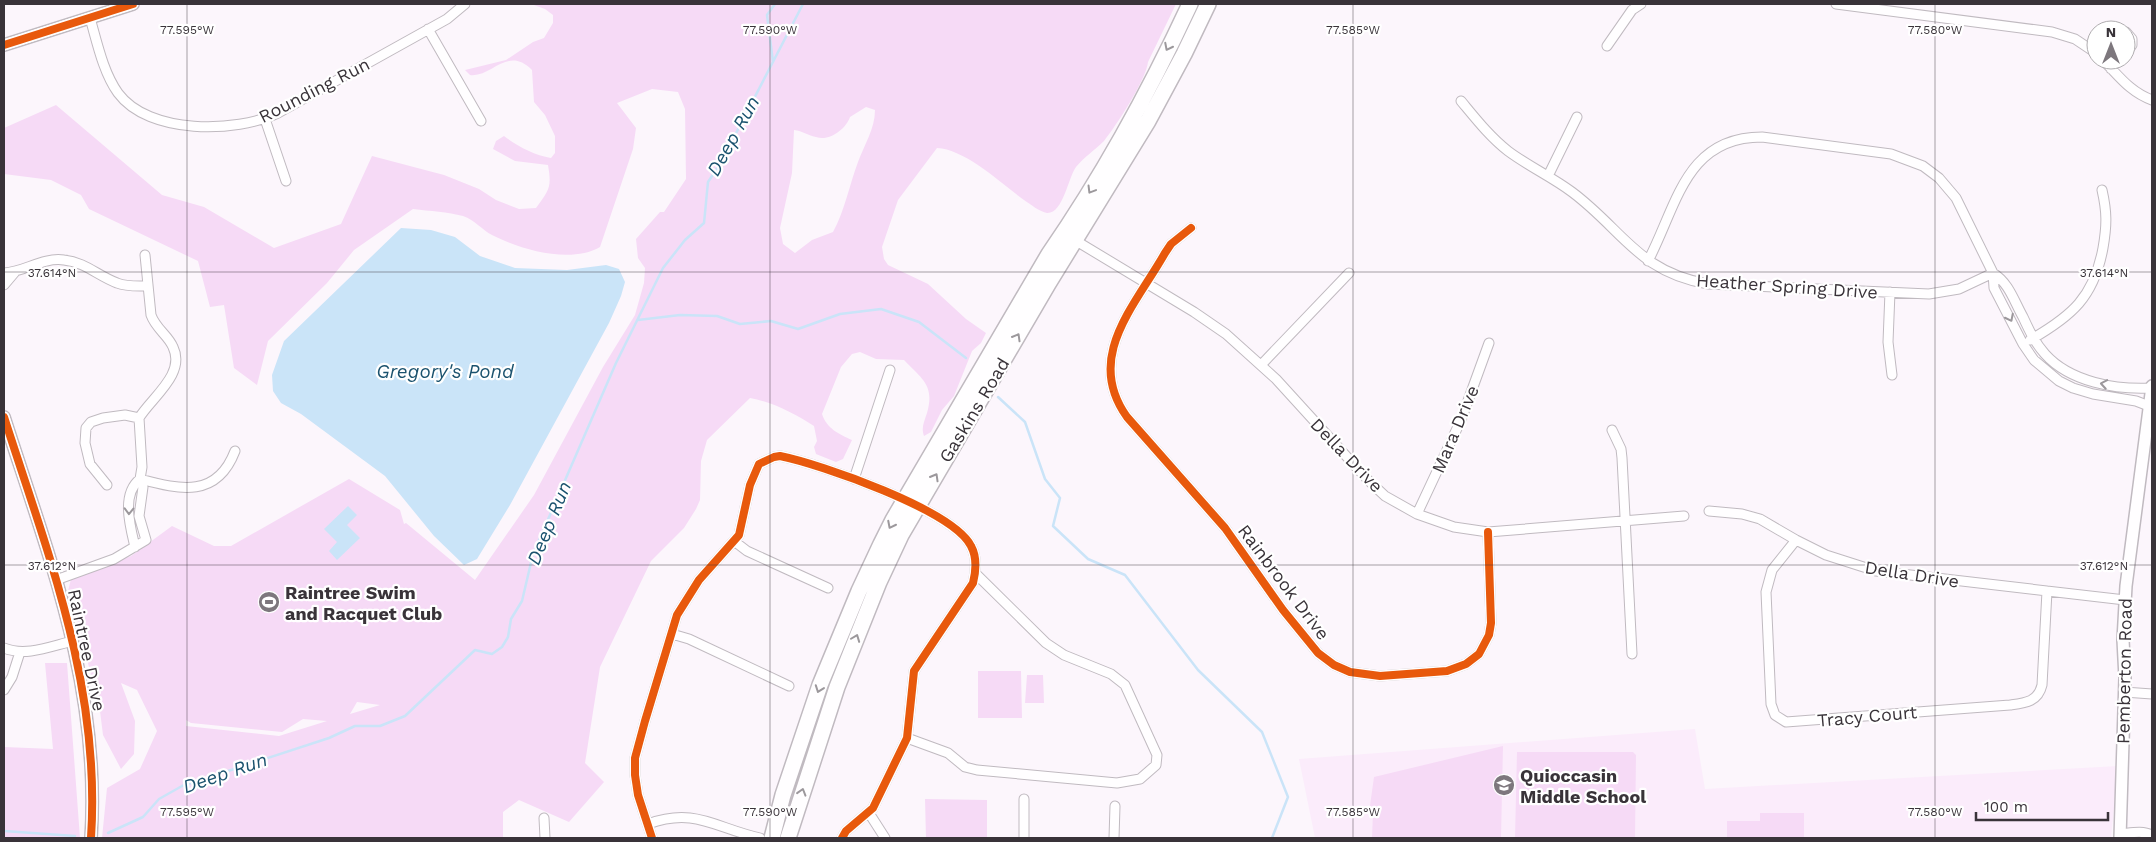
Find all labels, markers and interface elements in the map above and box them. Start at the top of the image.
north arrow [2086,20,2136,70]
text: 77.595°W [160,23,214,37]
text: 77.590°W [743,23,798,37]
text: 77.585°W [1326,23,1380,37]
text: 77.580°W [1908,23,1963,37]
text: N [2106,24,2116,40]
one-way arrow [1164,42,1174,51]
street label: Rounding Run [255,53,373,127]
water label: Deep Run [702,92,764,180]
one-way arrow [1087,184,1097,193]
text: 37.614°N [28,266,76,280]
text: 37.614°N [2080,266,2128,280]
street label: Heather Spring Drive [1696,269,1878,303]
one-way arrow [2004,313,2014,322]
one-way arrow [1011,333,1021,342]
street label: Gaskins Road [935,354,1013,466]
water label: Gregory's Pond [376,360,515,383]
one-way arrow [2099,379,2108,389]
street label: Mara Drive [1427,382,1483,476]
street label: Della Drive [1306,414,1388,496]
one-way arrow [928,473,938,482]
water label: Deep Run [522,478,576,568]
one-way arrow [124,508,134,516]
one-way arrow [887,519,897,528]
street label: Rainbrook Drive [1234,520,1334,644]
street label: Della Drive [1863,556,1961,592]
text: 37.612°N [28,559,76,573]
text: 37.612°N [2080,559,2128,573]
place label: Raintree Swim and Racquet Club [285,582,442,624]
street label: Raintree Drive [64,587,110,713]
sports icon: Raintree Swim and Racquet Club [257,590,281,614]
street label: Pemberton Road [2112,598,2136,744]
one-way arrow [849,634,860,643]
one-way arrow [815,685,825,693]
street label: Tracy Court [1816,701,1918,731]
water label: Deep Run [180,748,270,798]
place label: Quioccasin Middle School [1520,765,1646,807]
school or university icon: Quioccasin Middle School [1492,773,1516,797]
one-way arrow [796,788,806,796]
scale bar [1976,790,2108,822]
text: 100 m [1984,798,2028,816]
text: 77.595°W [160,805,214,819]
text: 77.590°W [743,805,798,819]
text: 77.585°W [1326,805,1380,819]
text: 77.580°W [1908,805,1963,819]

